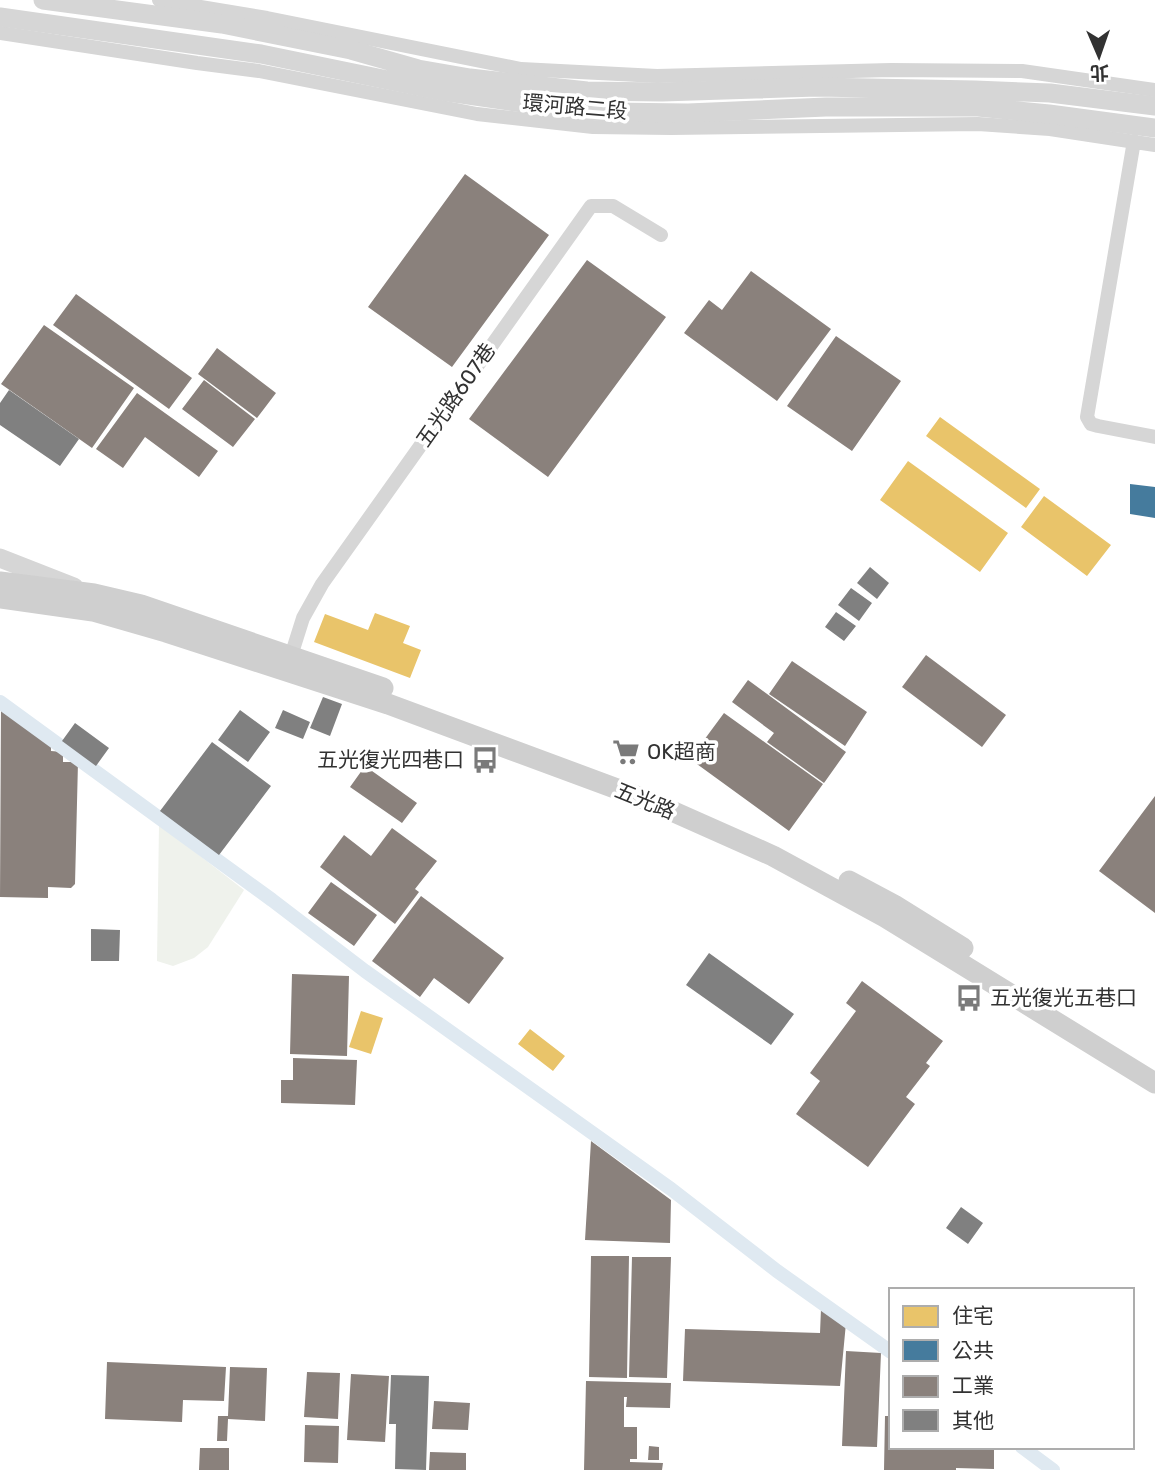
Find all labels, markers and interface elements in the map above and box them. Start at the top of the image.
north arrow [1064,21,1134,91]
text: 北 [1090,61,1109,84]
street label: 環河路二段 [522,89,628,124]
street label: 五光路607巷 [411,338,500,451]
supermarket icon: OK超商 [611,737,641,767]
place label: OK超商 [647,739,716,764]
bus stop icon: 五光復光四巷口 [470,745,500,775]
place label: 五光復光四巷口 [317,747,464,772]
street label: 五光路 [611,777,679,824]
bus stop icon: 五光復光五巷口 [954,983,984,1013]
place label: 五光復光五巷口 [990,985,1137,1010]
legend [889,1288,1134,1449]
text: 住宅 [952,1303,994,1328]
text: 公共 [952,1338,994,1363]
text: 工業 [952,1373,994,1398]
text: 其他 [952,1408,994,1433]

